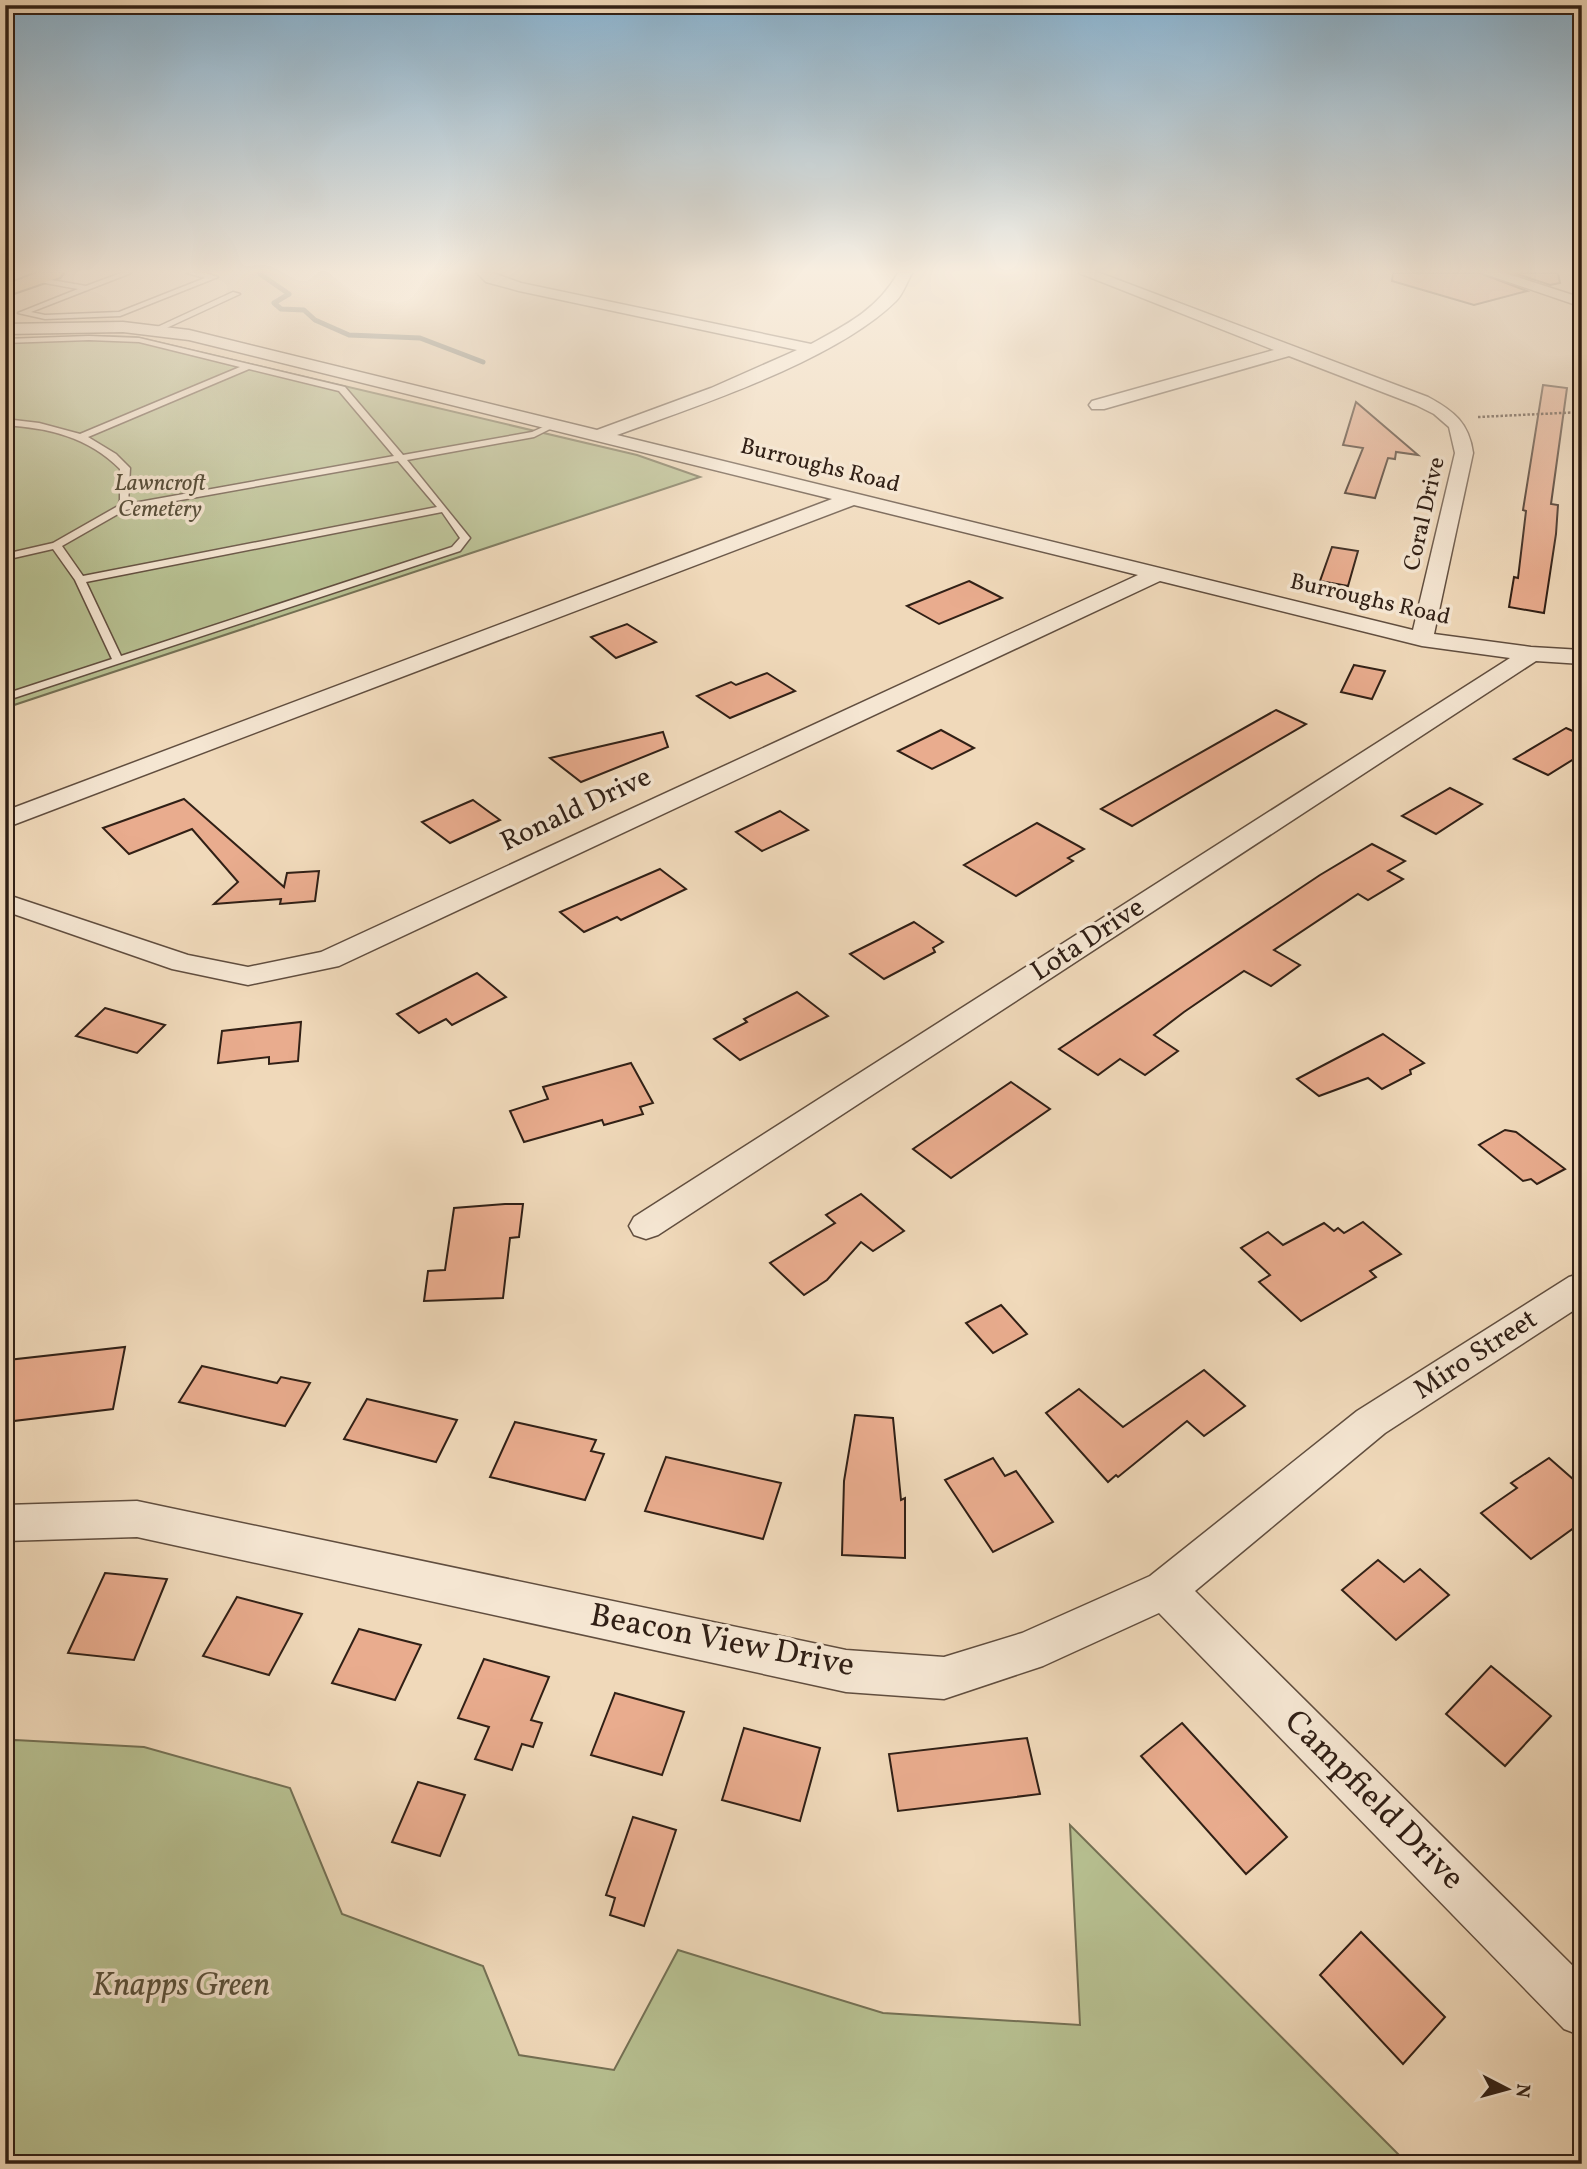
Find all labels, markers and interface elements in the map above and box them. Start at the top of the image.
street label: Burroughs Road [737,431,903,501]
street label: Coral Drive [1396,454,1454,574]
park label: Lawncroft Cemetery [114,468,206,526]
street label: Burroughs Road [1287,566,1453,634]
street label: Ronald Drive [494,758,658,862]
street label: Lota Drive [1024,889,1152,991]
street label: Miro Street [1407,1300,1545,1410]
street label: Beacon View Drive [586,1594,858,1690]
street label: Campfield Drive [1273,1701,1473,1901]
park label: Knapps Green [92,1964,270,2010]
north arrow [1472,2054,1542,2124]
text: N [1508,2082,1536,2099]

